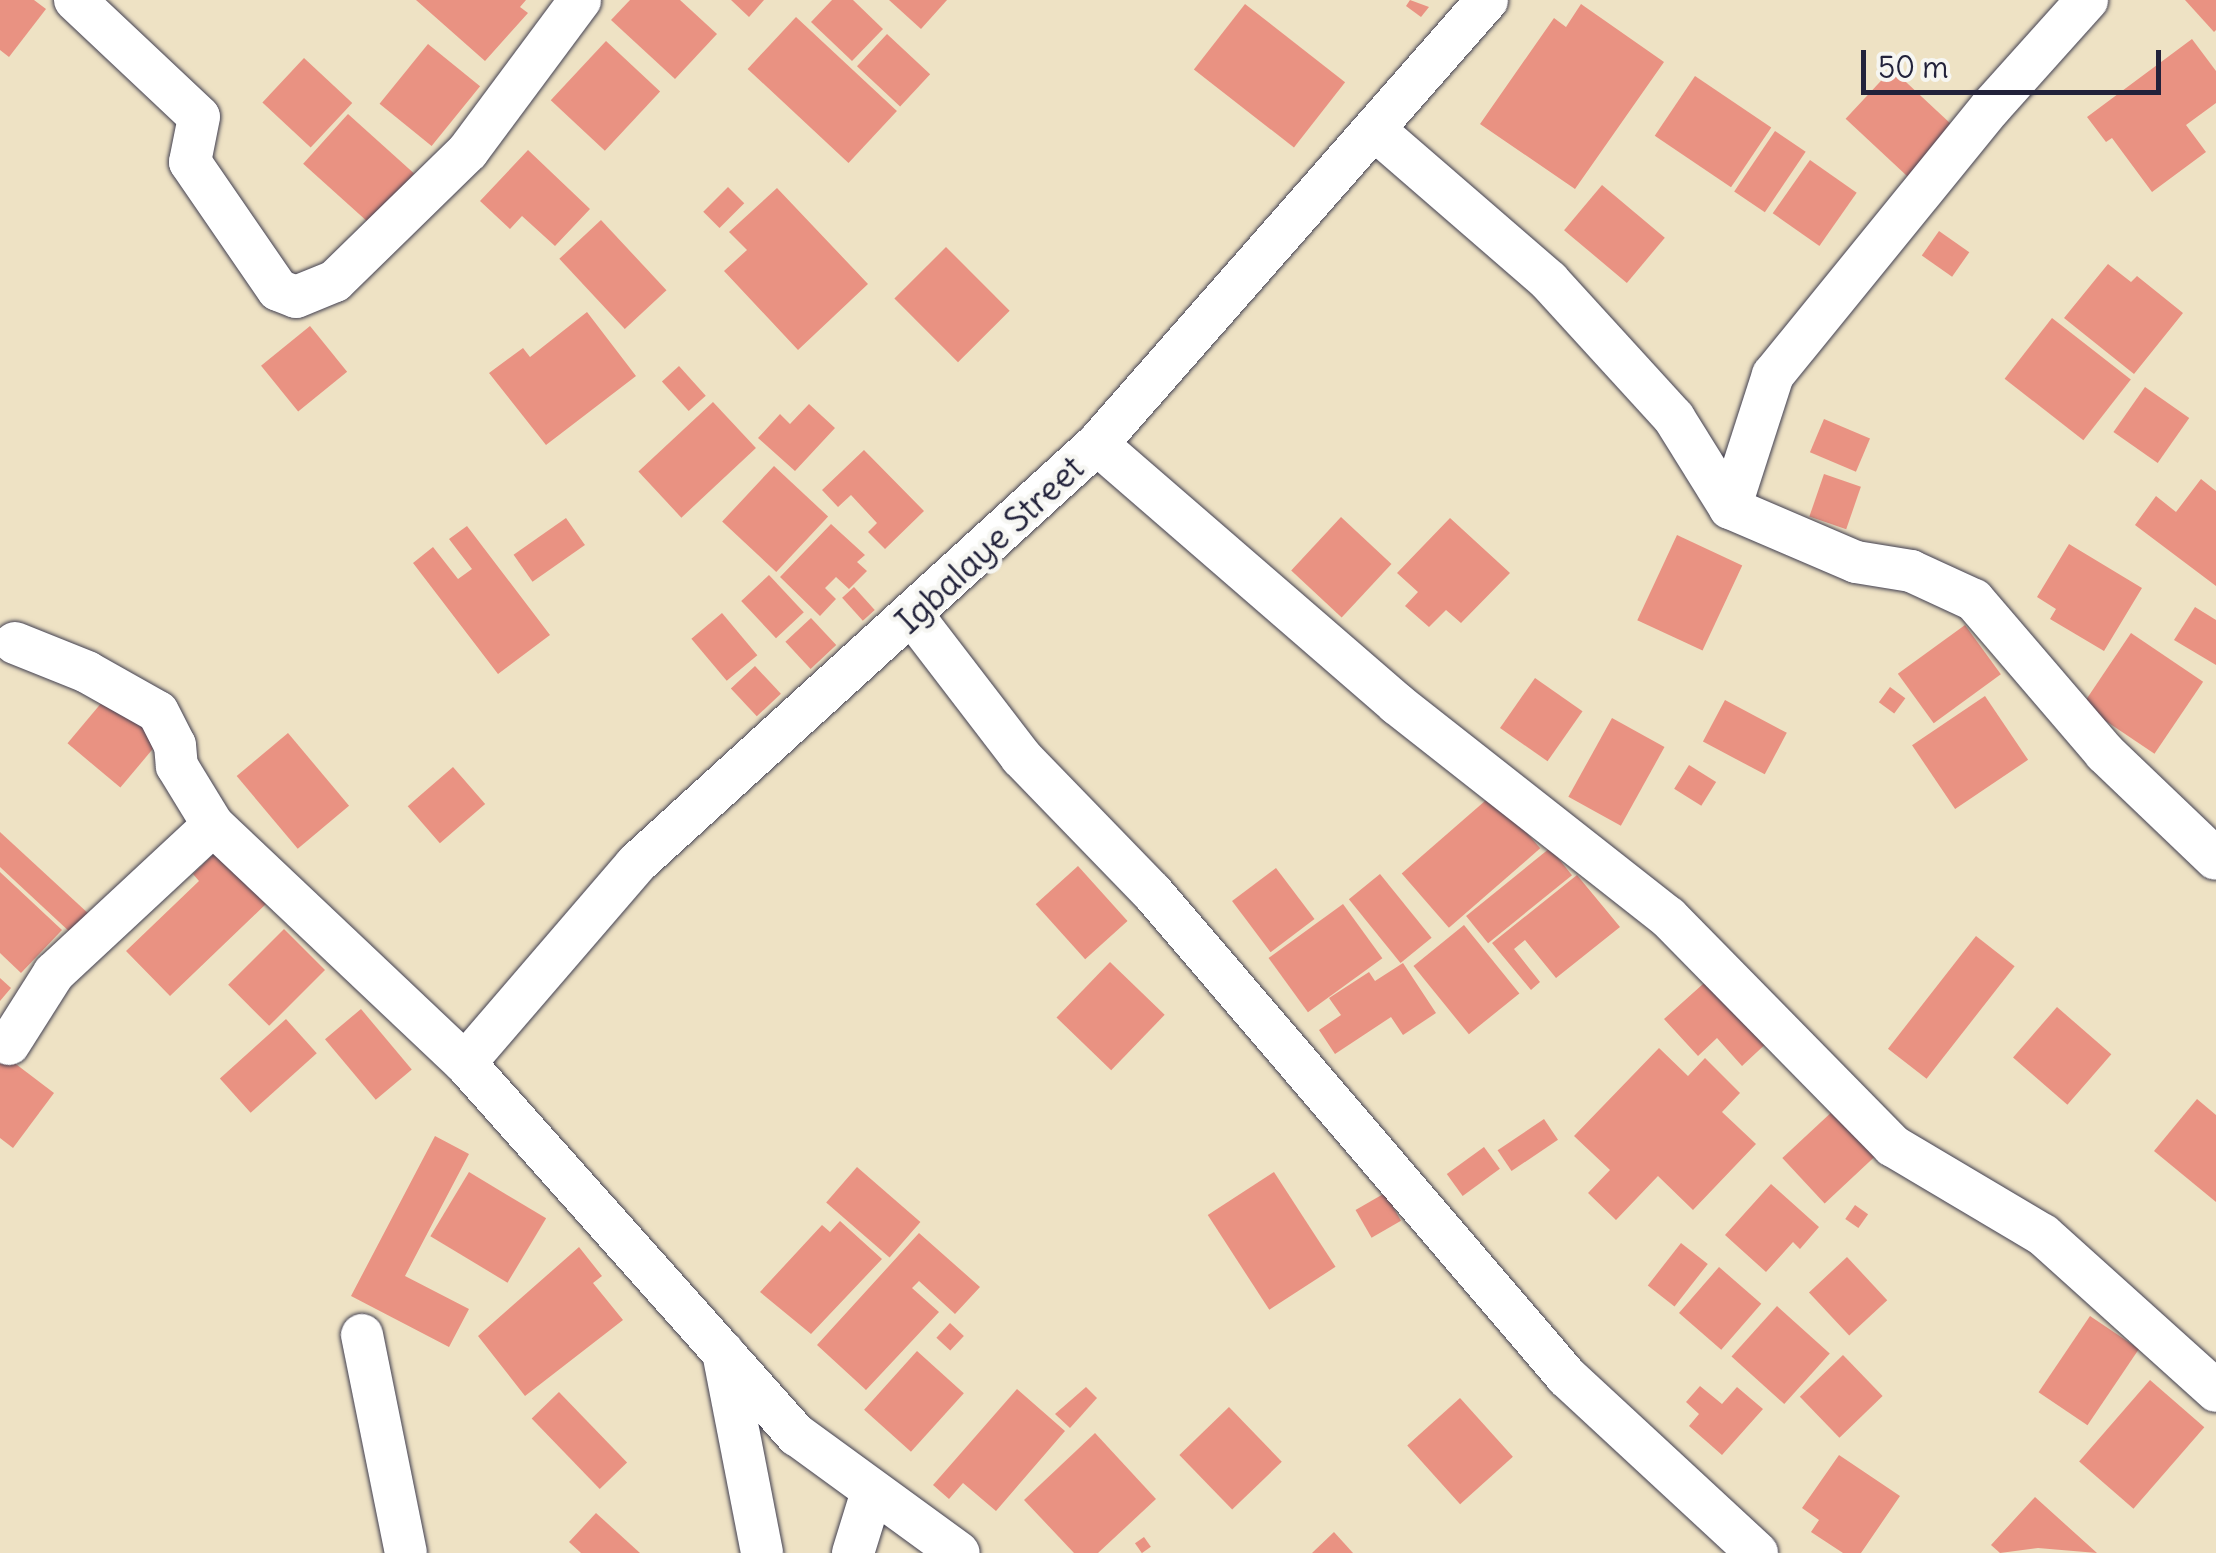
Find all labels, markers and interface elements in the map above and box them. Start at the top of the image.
scale bar [1866,30,2166,92]
text: 50 m [1878,48,1948,86]
street label: Igbalaye Street [886,446,1092,642]

